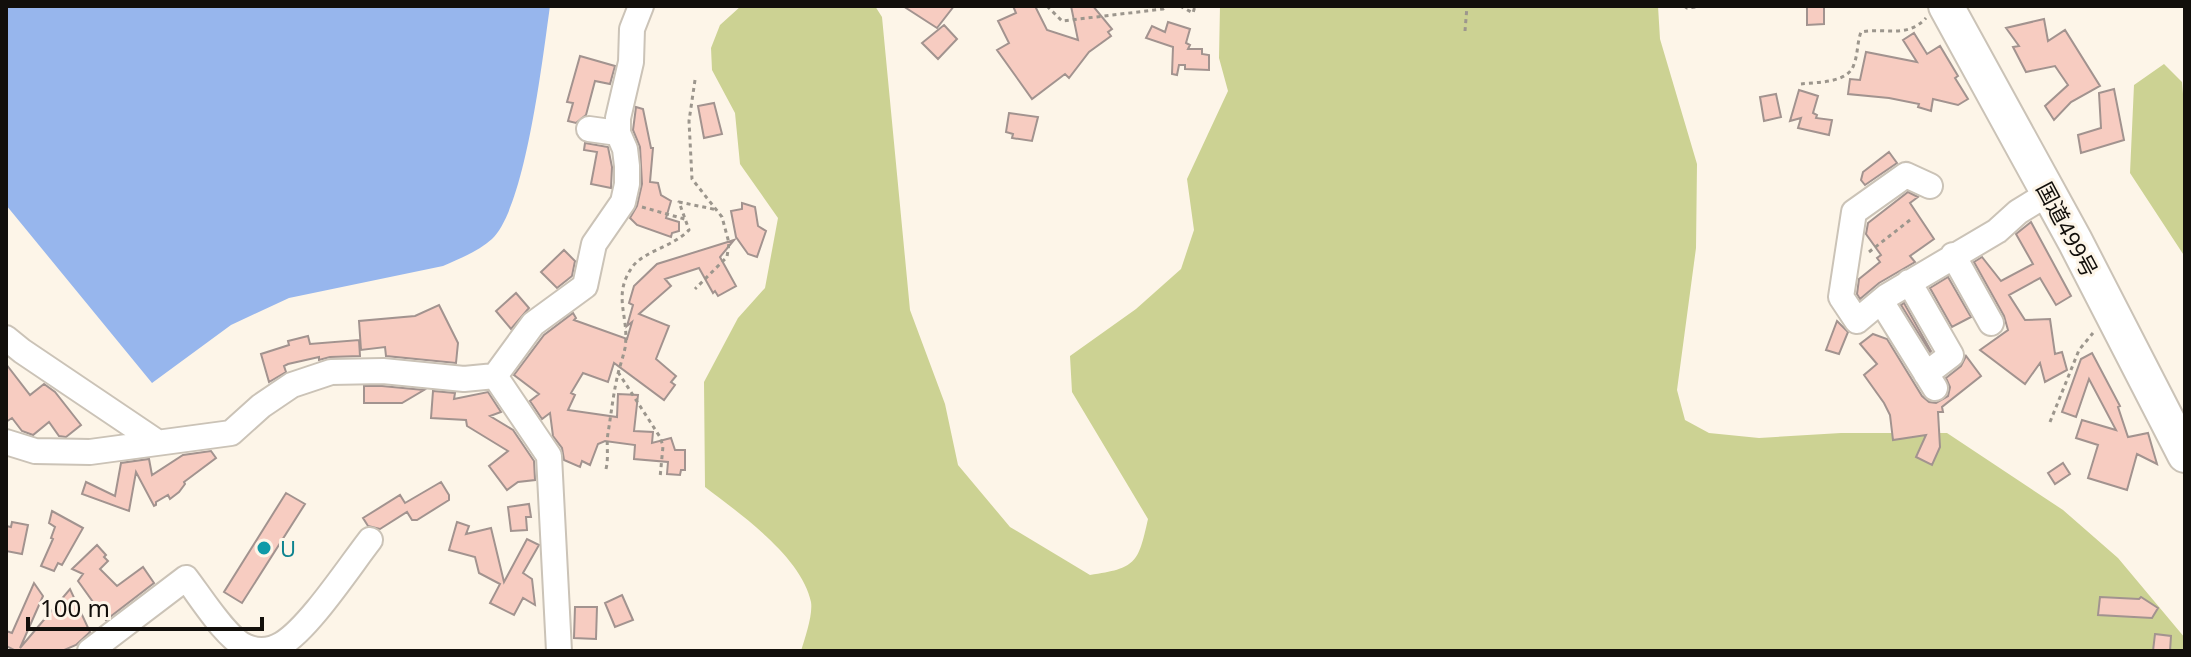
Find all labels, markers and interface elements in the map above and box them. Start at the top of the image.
street label: 国道499号 [2030,176,2106,282]
place label: U [280,533,296,563]
marker: U [255,539,273,557]
scale bar [28,581,262,631]
text: 100 m [40,591,110,624]

